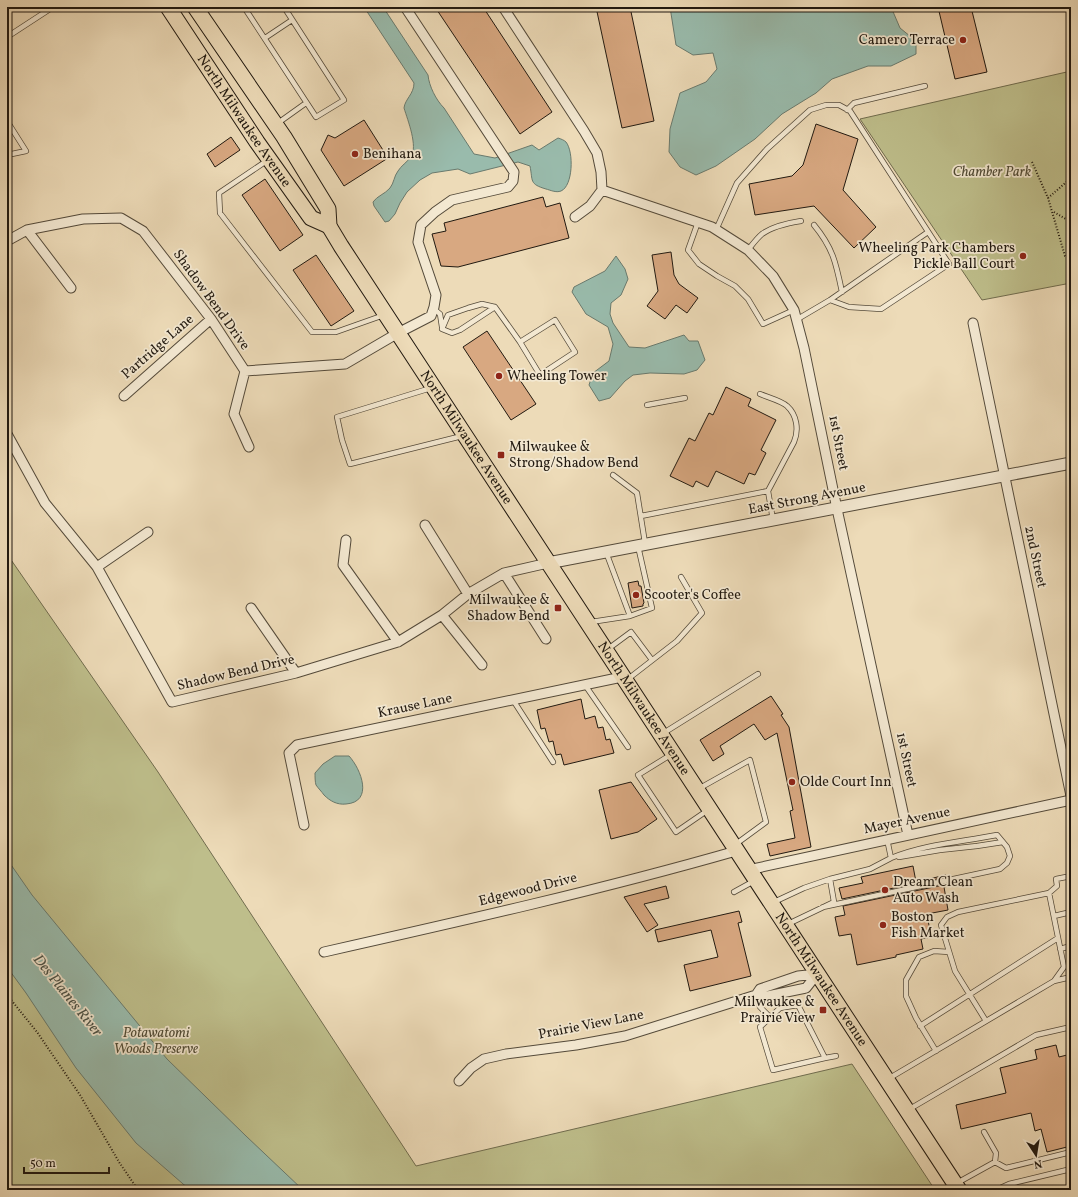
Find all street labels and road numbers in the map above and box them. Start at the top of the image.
street label: North Milwaukee Avenue [192,51,296,191]
street label: Shadow Bend Drive [168,246,254,354]
street label: Partridge Lane [118,310,199,384]
street label: North Milwaukee Avenue [416,367,517,508]
street label: 1st Street [823,414,853,472]
street label: East Strong Avenue [747,478,868,520]
street label: 2nd Street [1019,524,1051,590]
street label: North Milwaukee Avenue [593,638,695,779]
street label: Shadow Bend Drive [175,650,297,696]
street label: Krause Lane [376,689,454,723]
street label: 1st Street [891,731,921,789]
street label: Mayer Avenue [862,802,952,839]
street label: Edgewood Drive [477,869,579,911]
street label: North Milwaukee Avenue [770,909,872,1050]
street label: Prairie View Lane [537,1005,646,1045]

